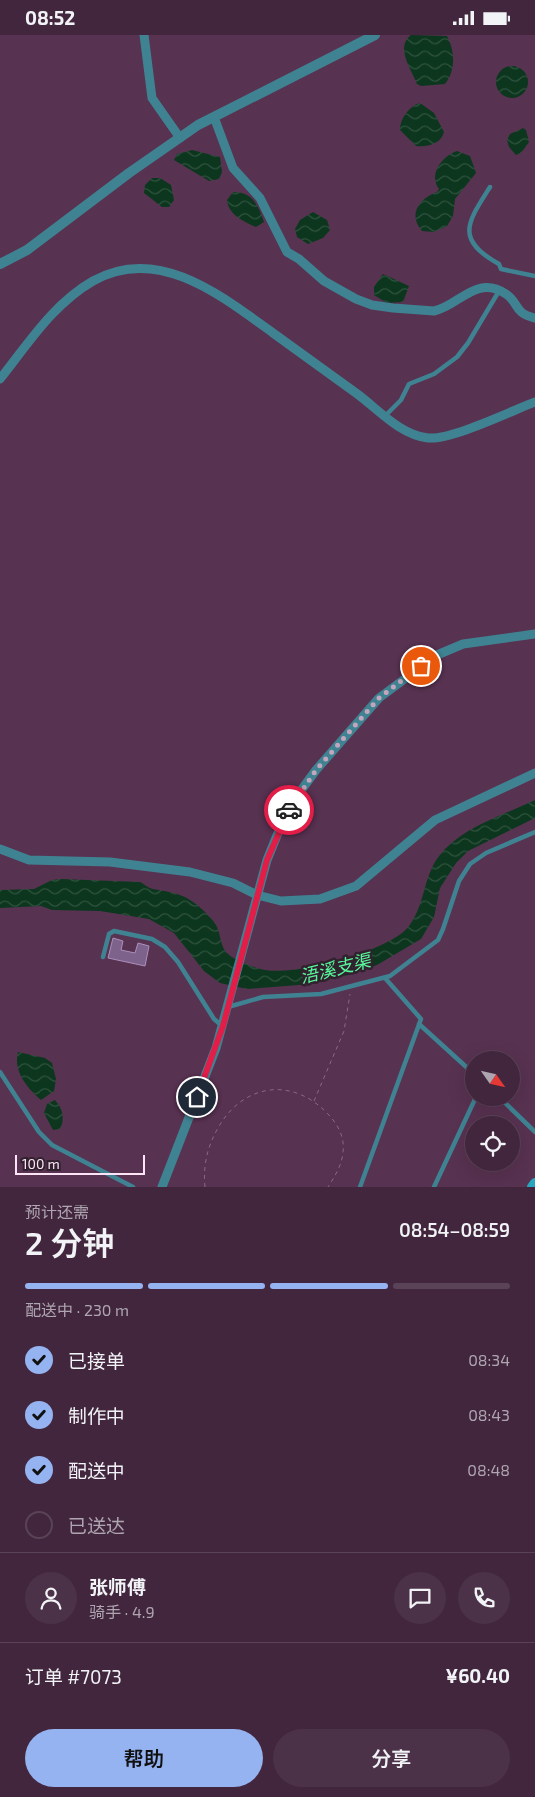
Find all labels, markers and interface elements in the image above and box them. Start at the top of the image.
text: 08:52 [25,6,75,29]
pin [400,645,442,687]
icon: bag [407,652,435,680]
courier [264,785,314,835]
icon: car [275,796,303,824]
water label: 浯溪支渠 [297,948,376,987]
north arrow [465,1051,520,1106]
map controls [465,1051,520,1171]
pin [176,1076,218,1118]
icon: home [183,1083,211,1111]
button: locate [465,1116,520,1171]
scale bar [15,1152,145,1175]
text: 100 m [22,1155,60,1172]
text: 预计还需 [25,1202,89,1221]
text: 08:54–08:59 [399,1218,510,1241]
text: 2 分钟 [25,1223,114,1261]
text: 配送中 · 230 m [25,1300,129,1319]
icon: check [25,1346,53,1374]
text: 已接单 [68,1349,125,1372]
text: 08:34 [468,1350,510,1369]
icon: check [25,1401,53,1429]
text: 制作中 [68,1404,125,1427]
text: 08:43 [468,1405,510,1424]
icon: check [25,1456,53,1484]
text: 配送中 [68,1459,125,1482]
text: 08:48 [467,1460,510,1479]
text: 已送达 [68,1514,125,1537]
button: person [25,1572,77,1624]
button: chat [394,1572,446,1624]
button: phone [458,1572,510,1624]
text: 张师傅 [89,1575,146,1598]
text: 骑手 · 4.9 [89,1602,155,1621]
text: ¥60.40 [446,1664,510,1687]
text: 订单 #7073 [25,1665,122,1688]
button: 帮助 [25,1729,263,1787]
button: 分享 [273,1729,510,1787]

